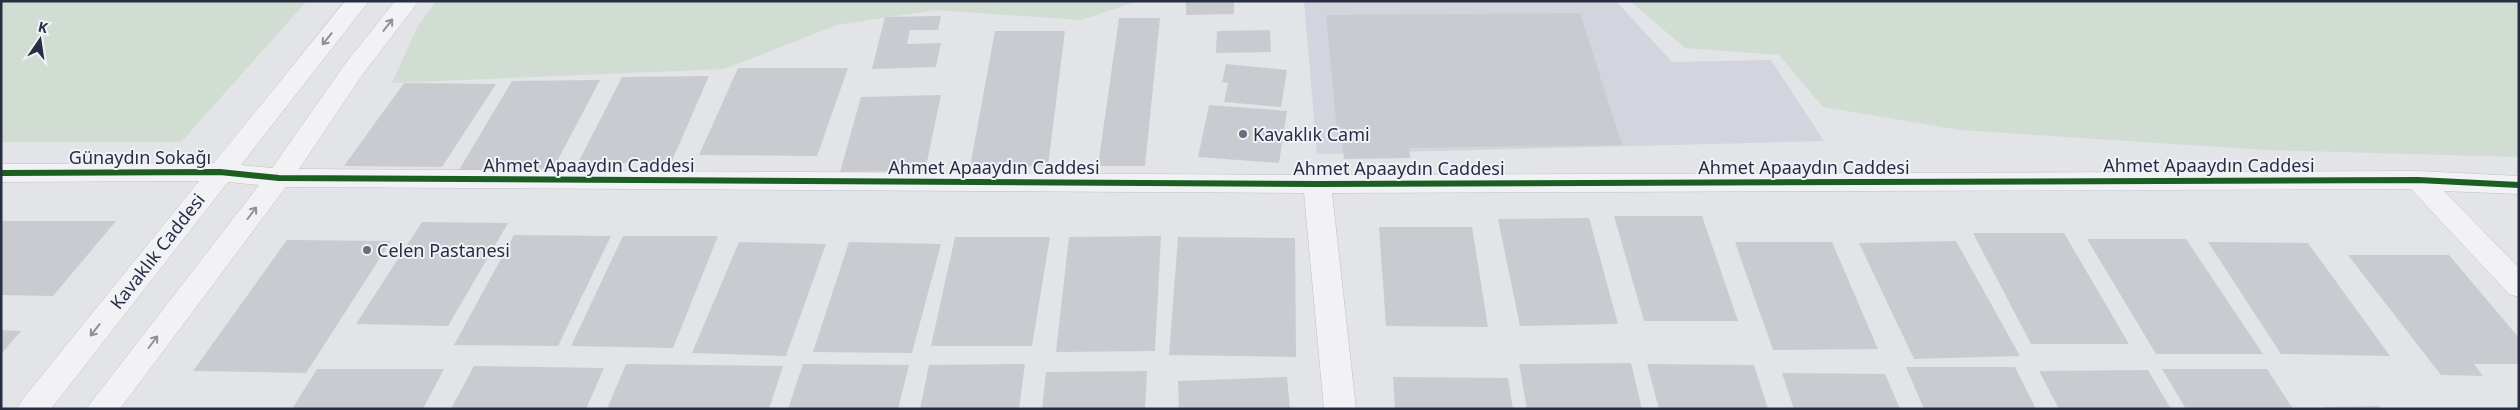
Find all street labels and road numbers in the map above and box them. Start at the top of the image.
street label: Günaydın Sokağı [69,145,211,169]
street label: Ahmet Apaaydın Caddesi [483,153,695,177]
street label: Ahmet Apaaydın Caddesi [2103,153,2315,177]
street label: Ahmet Apaaydın Caddesi [888,155,1100,179]
street label: Ahmet Apaaydın Caddesi [1698,155,1910,179]
street label: Ahmet Apaaydın Caddesi [1293,156,1505,180]
street label: Kavaklık Caddesi [104,188,210,314]

